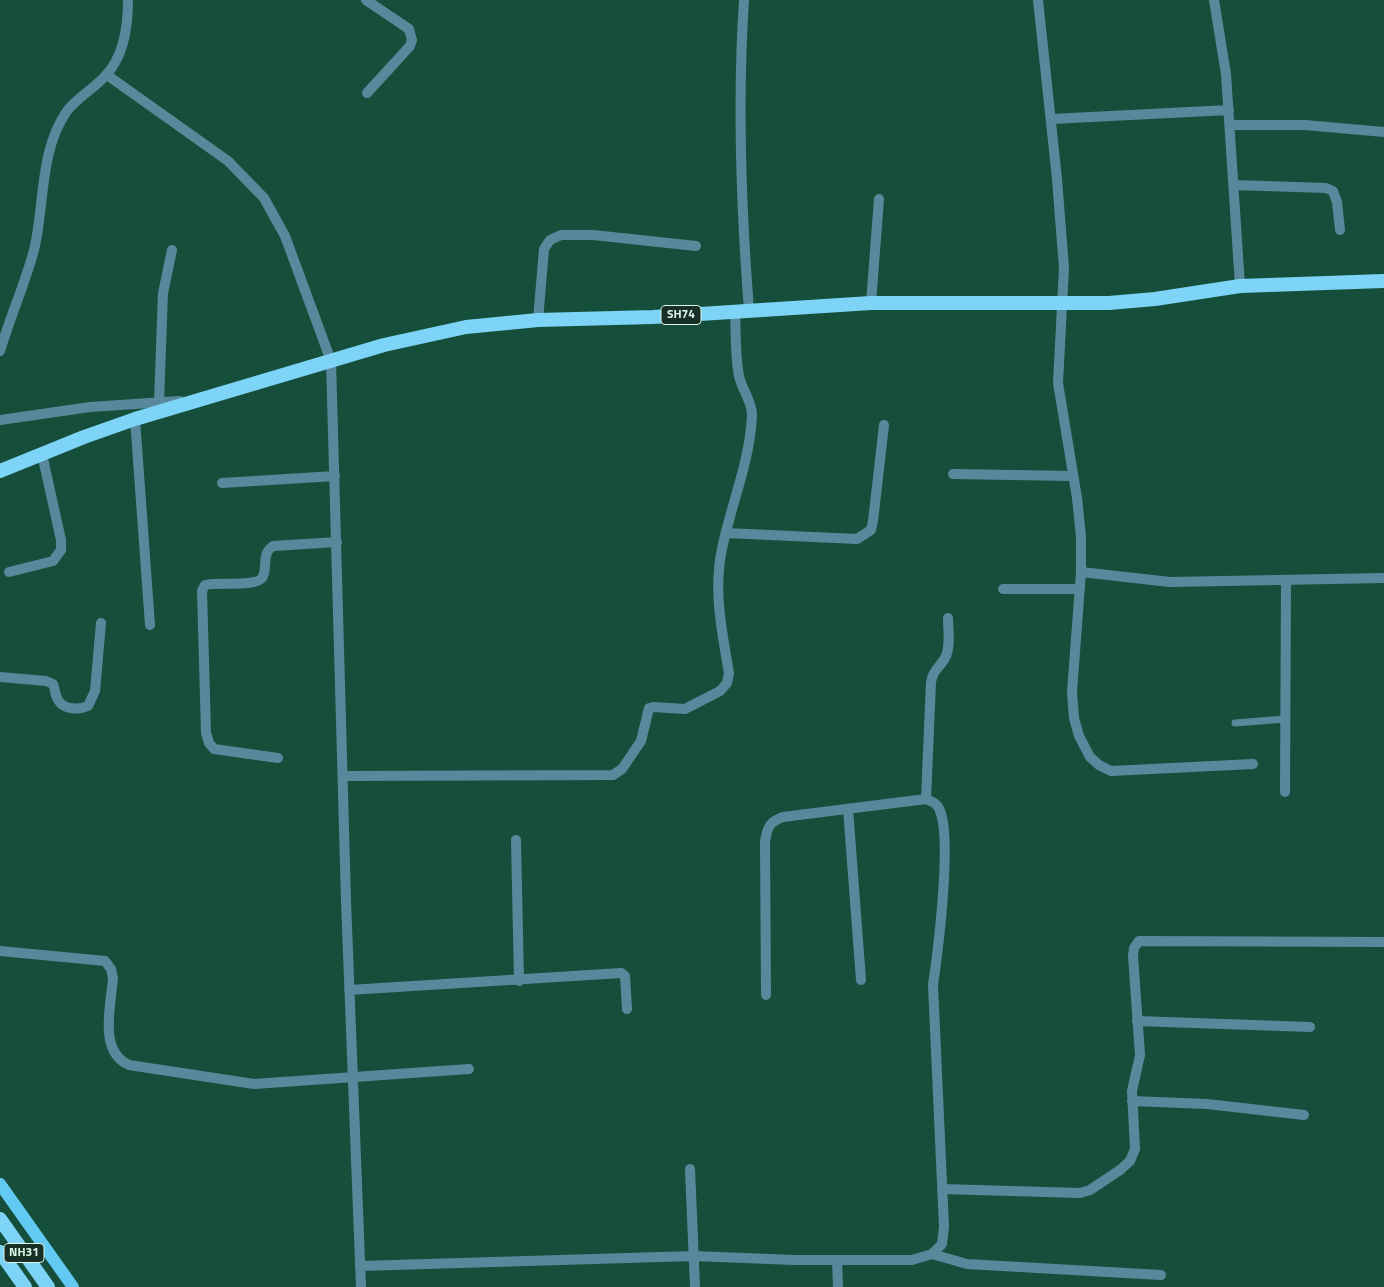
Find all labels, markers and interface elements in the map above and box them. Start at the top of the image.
road number: SH74 [661,306,701,324]
road number: NH31 [4,1244,44,1262]

